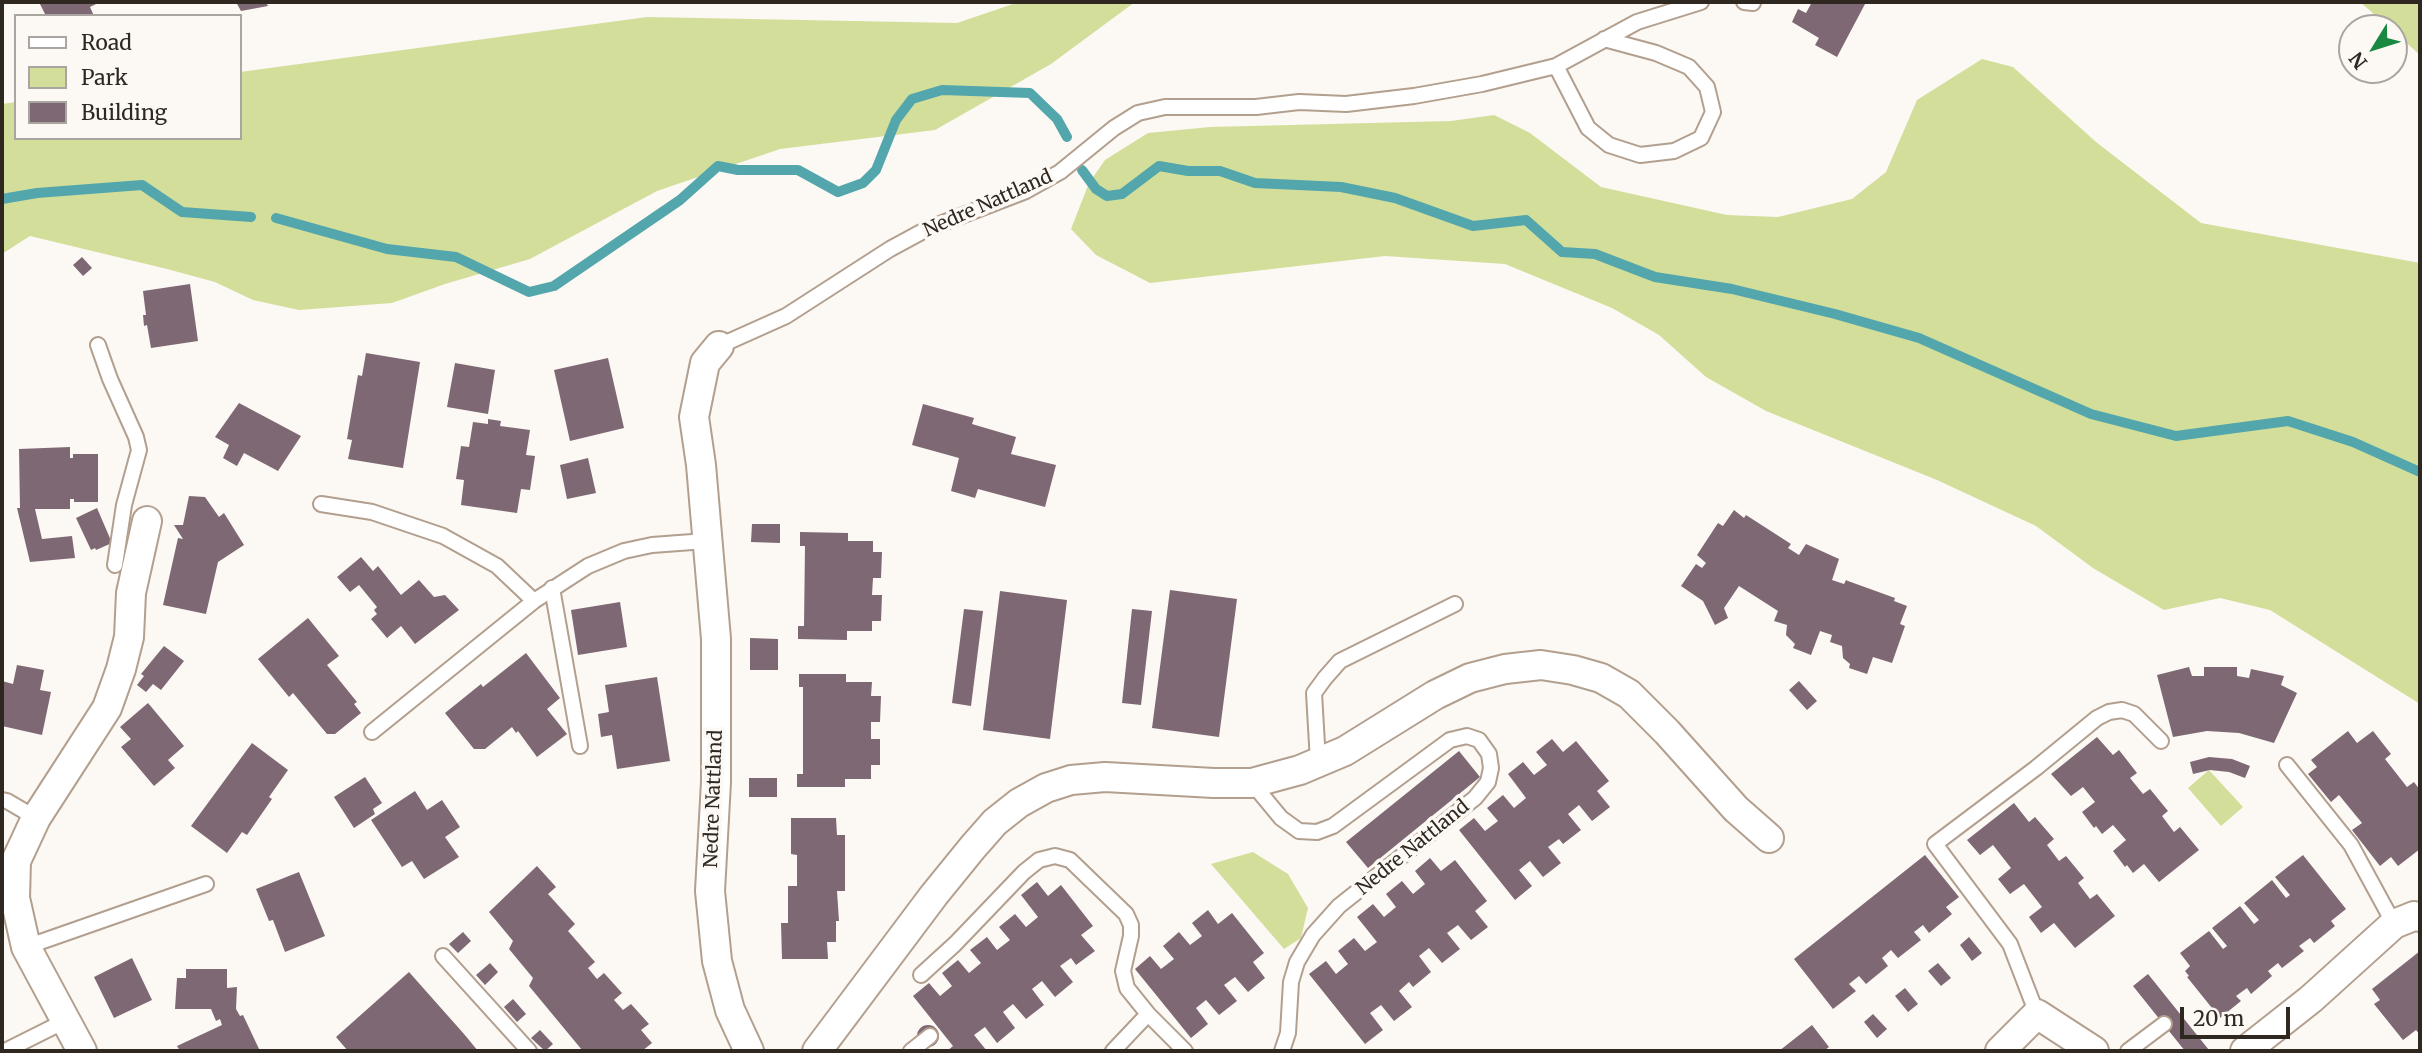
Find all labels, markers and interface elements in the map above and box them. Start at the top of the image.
legend [14,14,242,140]
north arrow [2338,14,2408,84]
text: Road [81,29,132,56]
text: N [2344,47,2372,74]
text: Park [81,64,128,91]
text: Building [81,99,167,126]
street label: Nedre Nattland [920,165,1056,243]
street label: Nedre Nattland [700,729,728,869]
street label: Nedre Nattland [1352,796,1474,900]
scale bar [2184,993,2294,1038]
text: 20 m [2193,1005,2244,1032]

